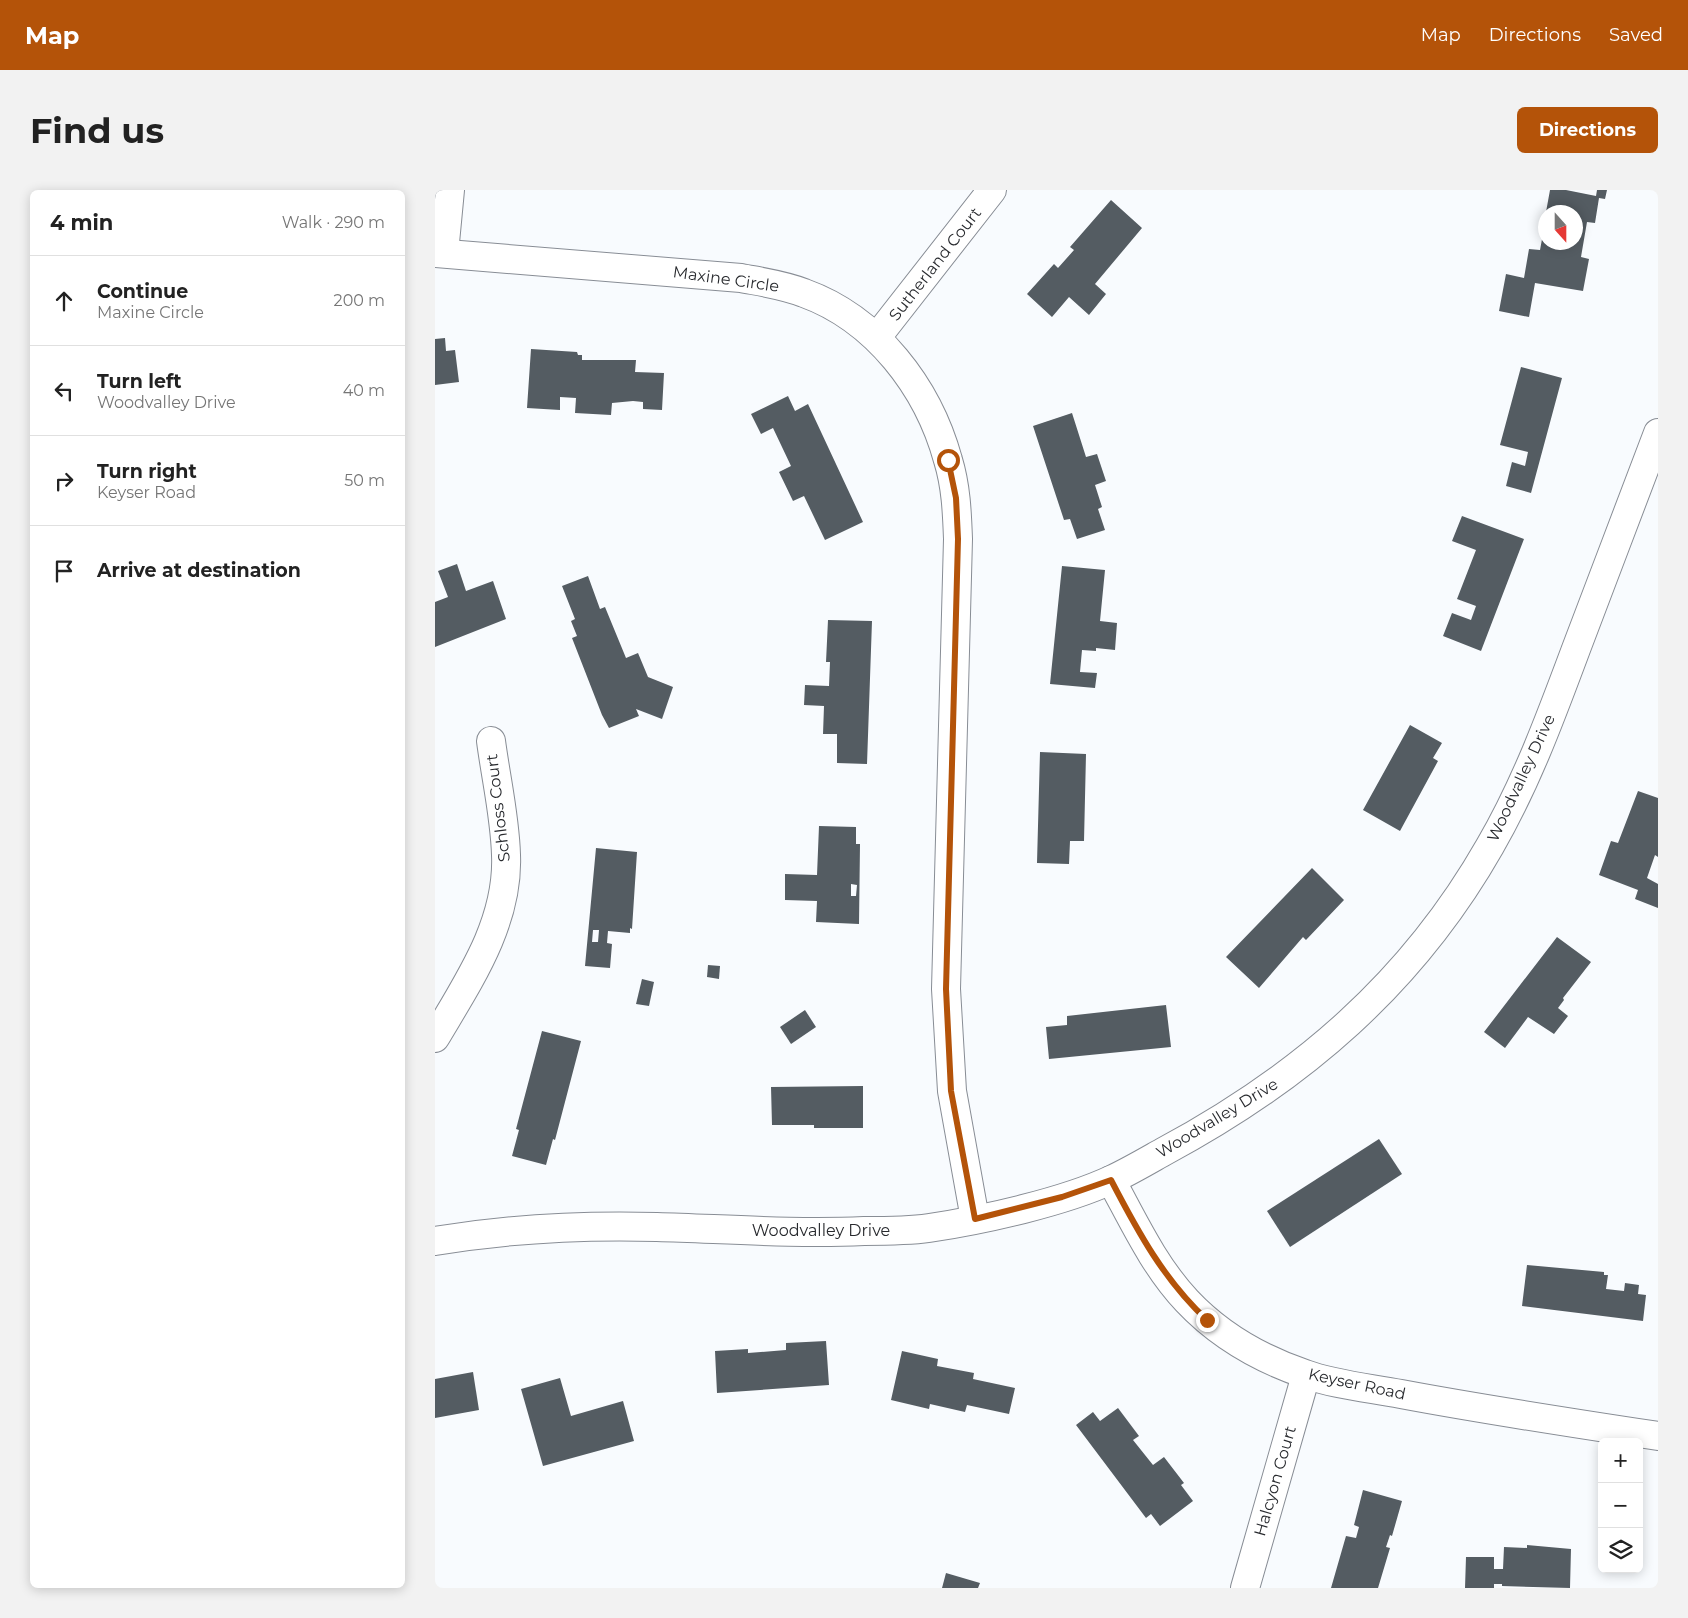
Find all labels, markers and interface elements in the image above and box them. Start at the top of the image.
text: Map [25,21,79,50]
text: Map [1421,24,1461,46]
text: Directions [1489,24,1581,46]
text: Saved [1609,24,1663,46]
button: Directions [1517,107,1658,153]
text: Find us [30,109,164,152]
street label: Sutherland Court [885,203,985,324]
north arrow [1538,205,1583,250]
text: 4 min [50,210,113,235]
text: Walk · 290 m [282,213,385,232]
street label: Maxine Circle [672,262,780,296]
text: Continue [97,280,188,303]
icon: ahead [50,287,78,315]
text: 200 m [334,291,385,310]
text: Maxine Circle [97,303,204,322]
text: Turn left [97,370,182,393]
icon: left [50,377,78,405]
text: 40 m [343,381,385,400]
text: Woodvalley Drive [97,393,236,412]
route start [937,449,960,472]
text: Turn right [97,460,197,483]
icon: right [50,467,78,495]
text: 50 m [344,471,385,490]
text: Keyser Road [97,483,196,502]
icon: arrive [50,557,78,585]
text: Arrive at destination [97,559,301,582]
street label: Woodvalley Drive [1483,711,1559,845]
street label: Schloss Court [482,752,514,863]
street label: Woodvalley Drive [1153,1074,1281,1162]
street label: Woodvalley Drive [752,1221,890,1240]
route end [1196,1309,1219,1332]
street label: Keyser Road [1307,1364,1407,1404]
street label: Halcyon Court [1250,1423,1300,1538]
map controls [1598,1438,1643,1573]
button: + [1598,1438,1643,1483]
button: − [1598,1483,1643,1528]
button: layers [1598,1528,1643,1573]

